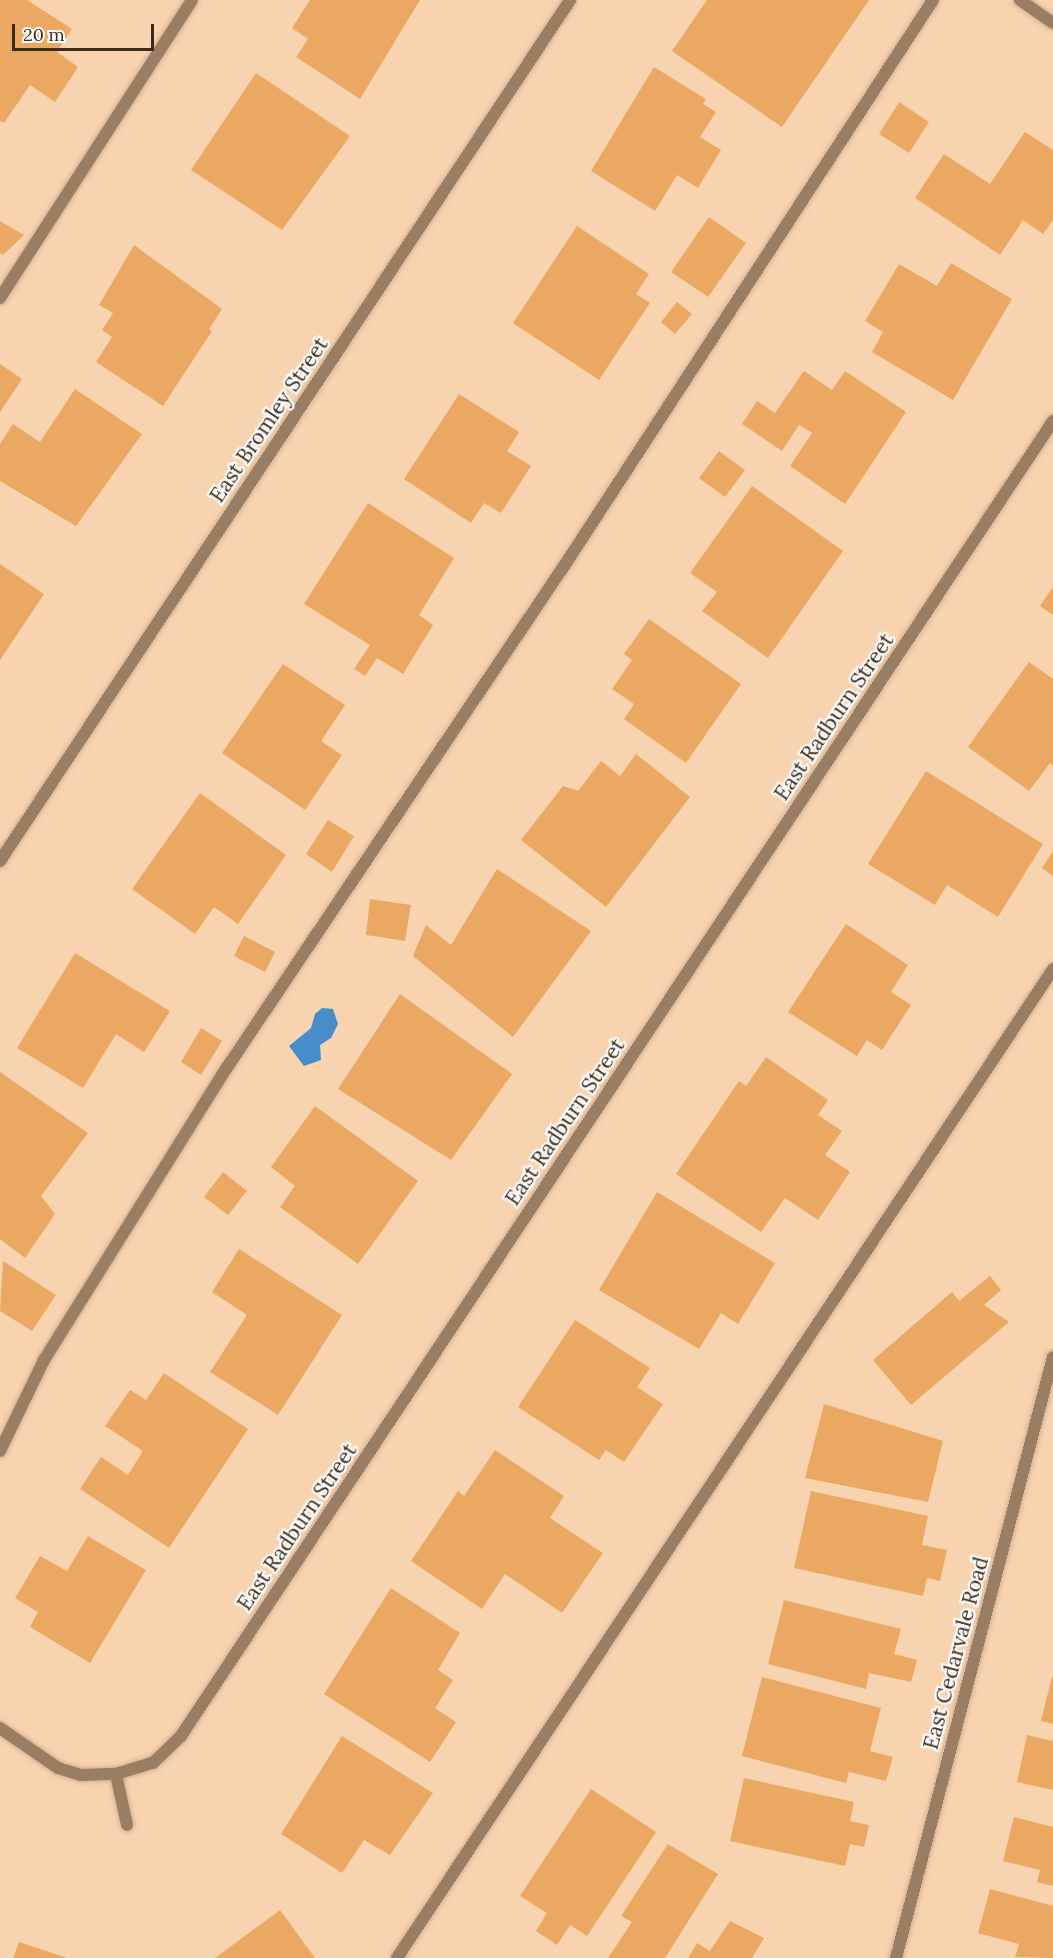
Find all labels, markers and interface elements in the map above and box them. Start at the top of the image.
scale bar [15,12,158,50]
text: 20 m [23,23,65,46]
street label: East Bromley Street [205,333,333,507]
street label: East Radburn Street [769,629,899,805]
street label: East Radburn Street [500,1034,630,1210]
street label: East Radburn Street [232,1439,362,1615]
street label: East Cedarvale Road [918,1554,994,1752]

